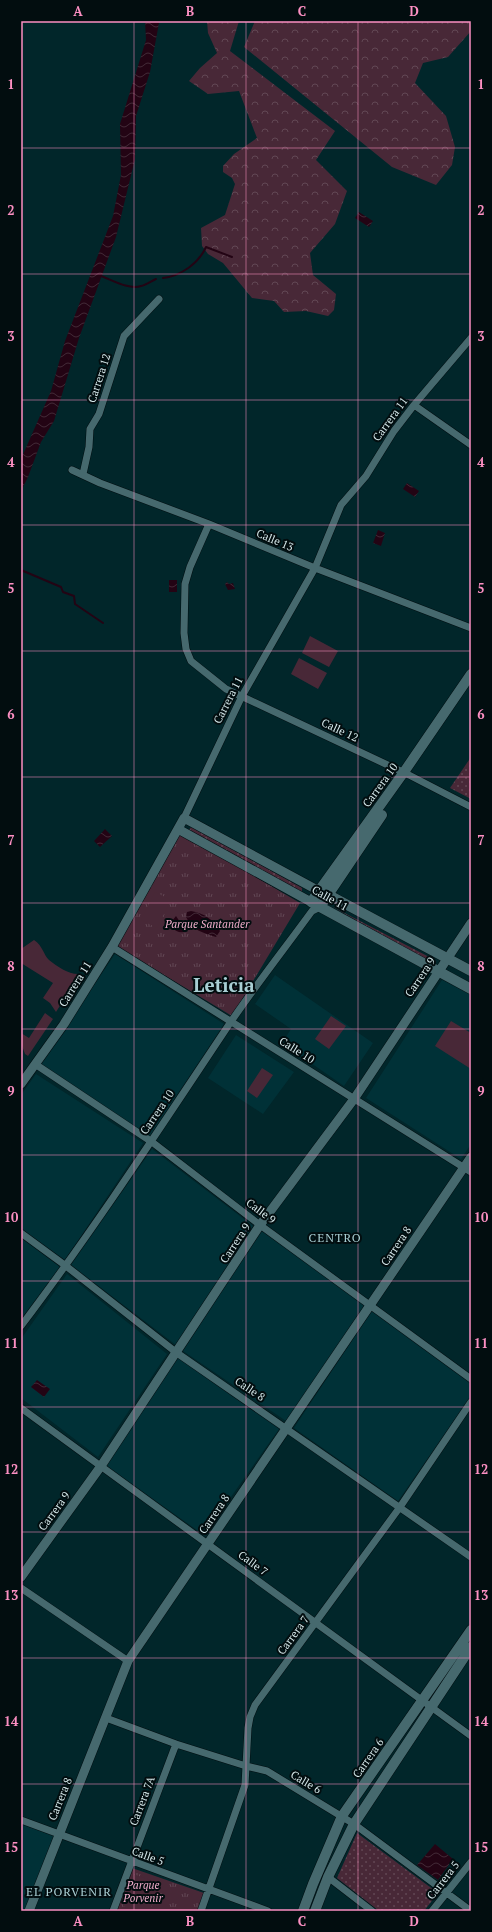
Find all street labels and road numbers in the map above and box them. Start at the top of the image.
street label: Carrera 12 [84,352,114,404]
street label: Carrera 11 [369,394,411,444]
street label: Calle 13 [254,526,296,554]
street label: Carrera 11 [210,674,246,726]
street label: Calle 12 [319,715,361,745]
street label: Carrera 10 [359,760,401,810]
street label: Calle 11 [309,882,351,914]
street label: Carrera 9 [402,954,438,1000]
street label: Carrera 11 [56,959,94,1009]
street label: Calle 10 [277,1034,317,1066]
street label: Carrera 10 [137,1087,177,1137]
street label: Calle 9 [243,1195,279,1227]
street label: Carrera 9 [217,1220,253,1266]
street label: Carrera 8 [378,1223,414,1269]
street label: Calle 8 [232,1374,268,1404]
street label: Carrera 9 [35,1489,73,1533]
street label: Carrera 8 [196,1491,232,1537]
street label: Calle 7 [235,1548,271,1579]
street label: Carrera 7 [274,1613,312,1657]
street label: Carrera 6 [349,1735,387,1780]
street label: Calle 6 [288,1767,324,1797]
street label: Carrera 7A [126,1774,158,1828]
street label: Carrera 8 [45,1775,75,1822]
street label: Calle 5 [130,1844,166,1868]
street label: Carrera 5 [424,1858,462,1902]

